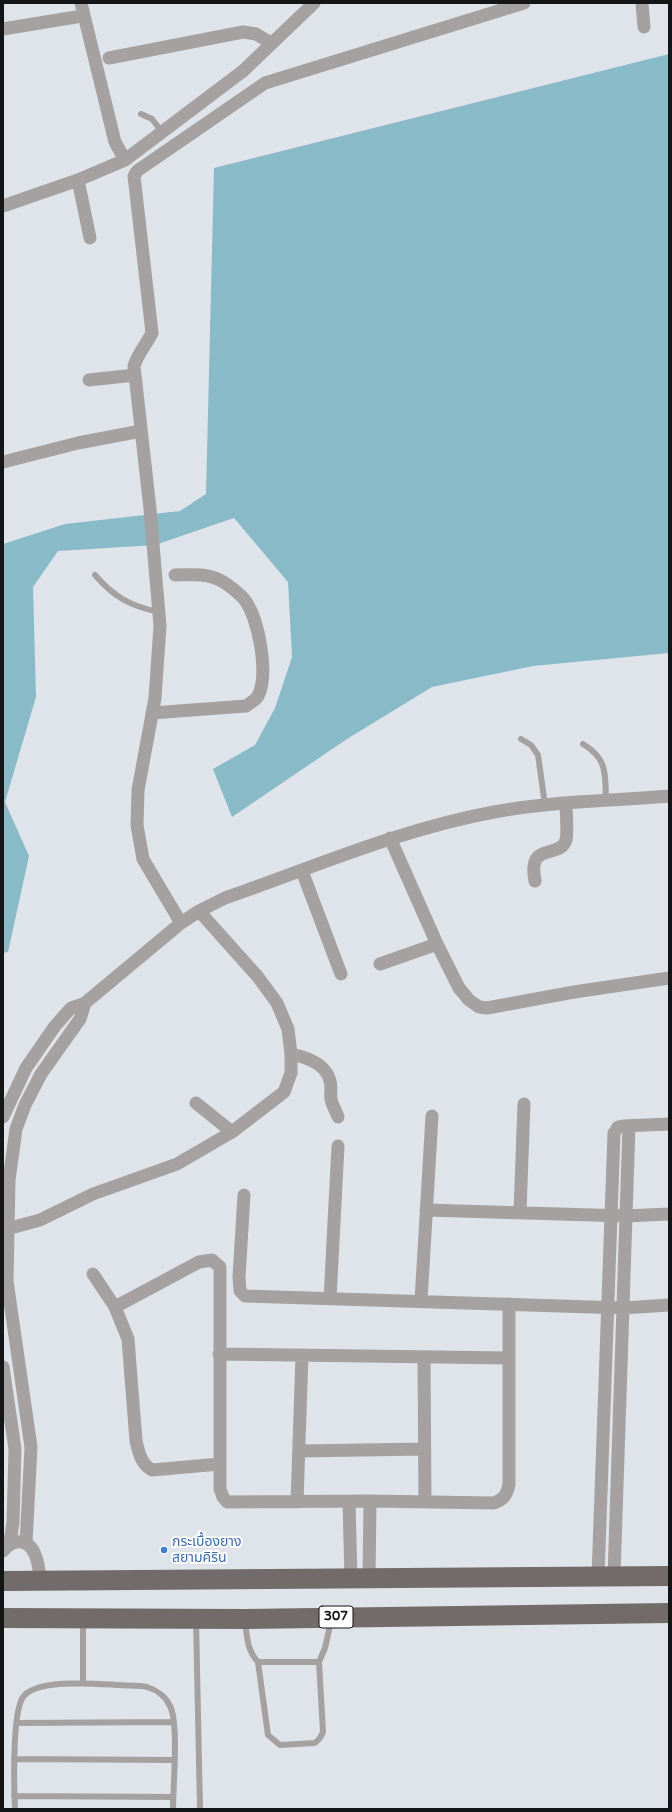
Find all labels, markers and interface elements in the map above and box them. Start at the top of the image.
place label: กระเบื้องยาง สยามคิริน [172,1534,241,1566]
marker: กระเบื้องยาง สยามคิริน [159,1545,169,1555]
road number: 307 [319,1606,353,1628]

